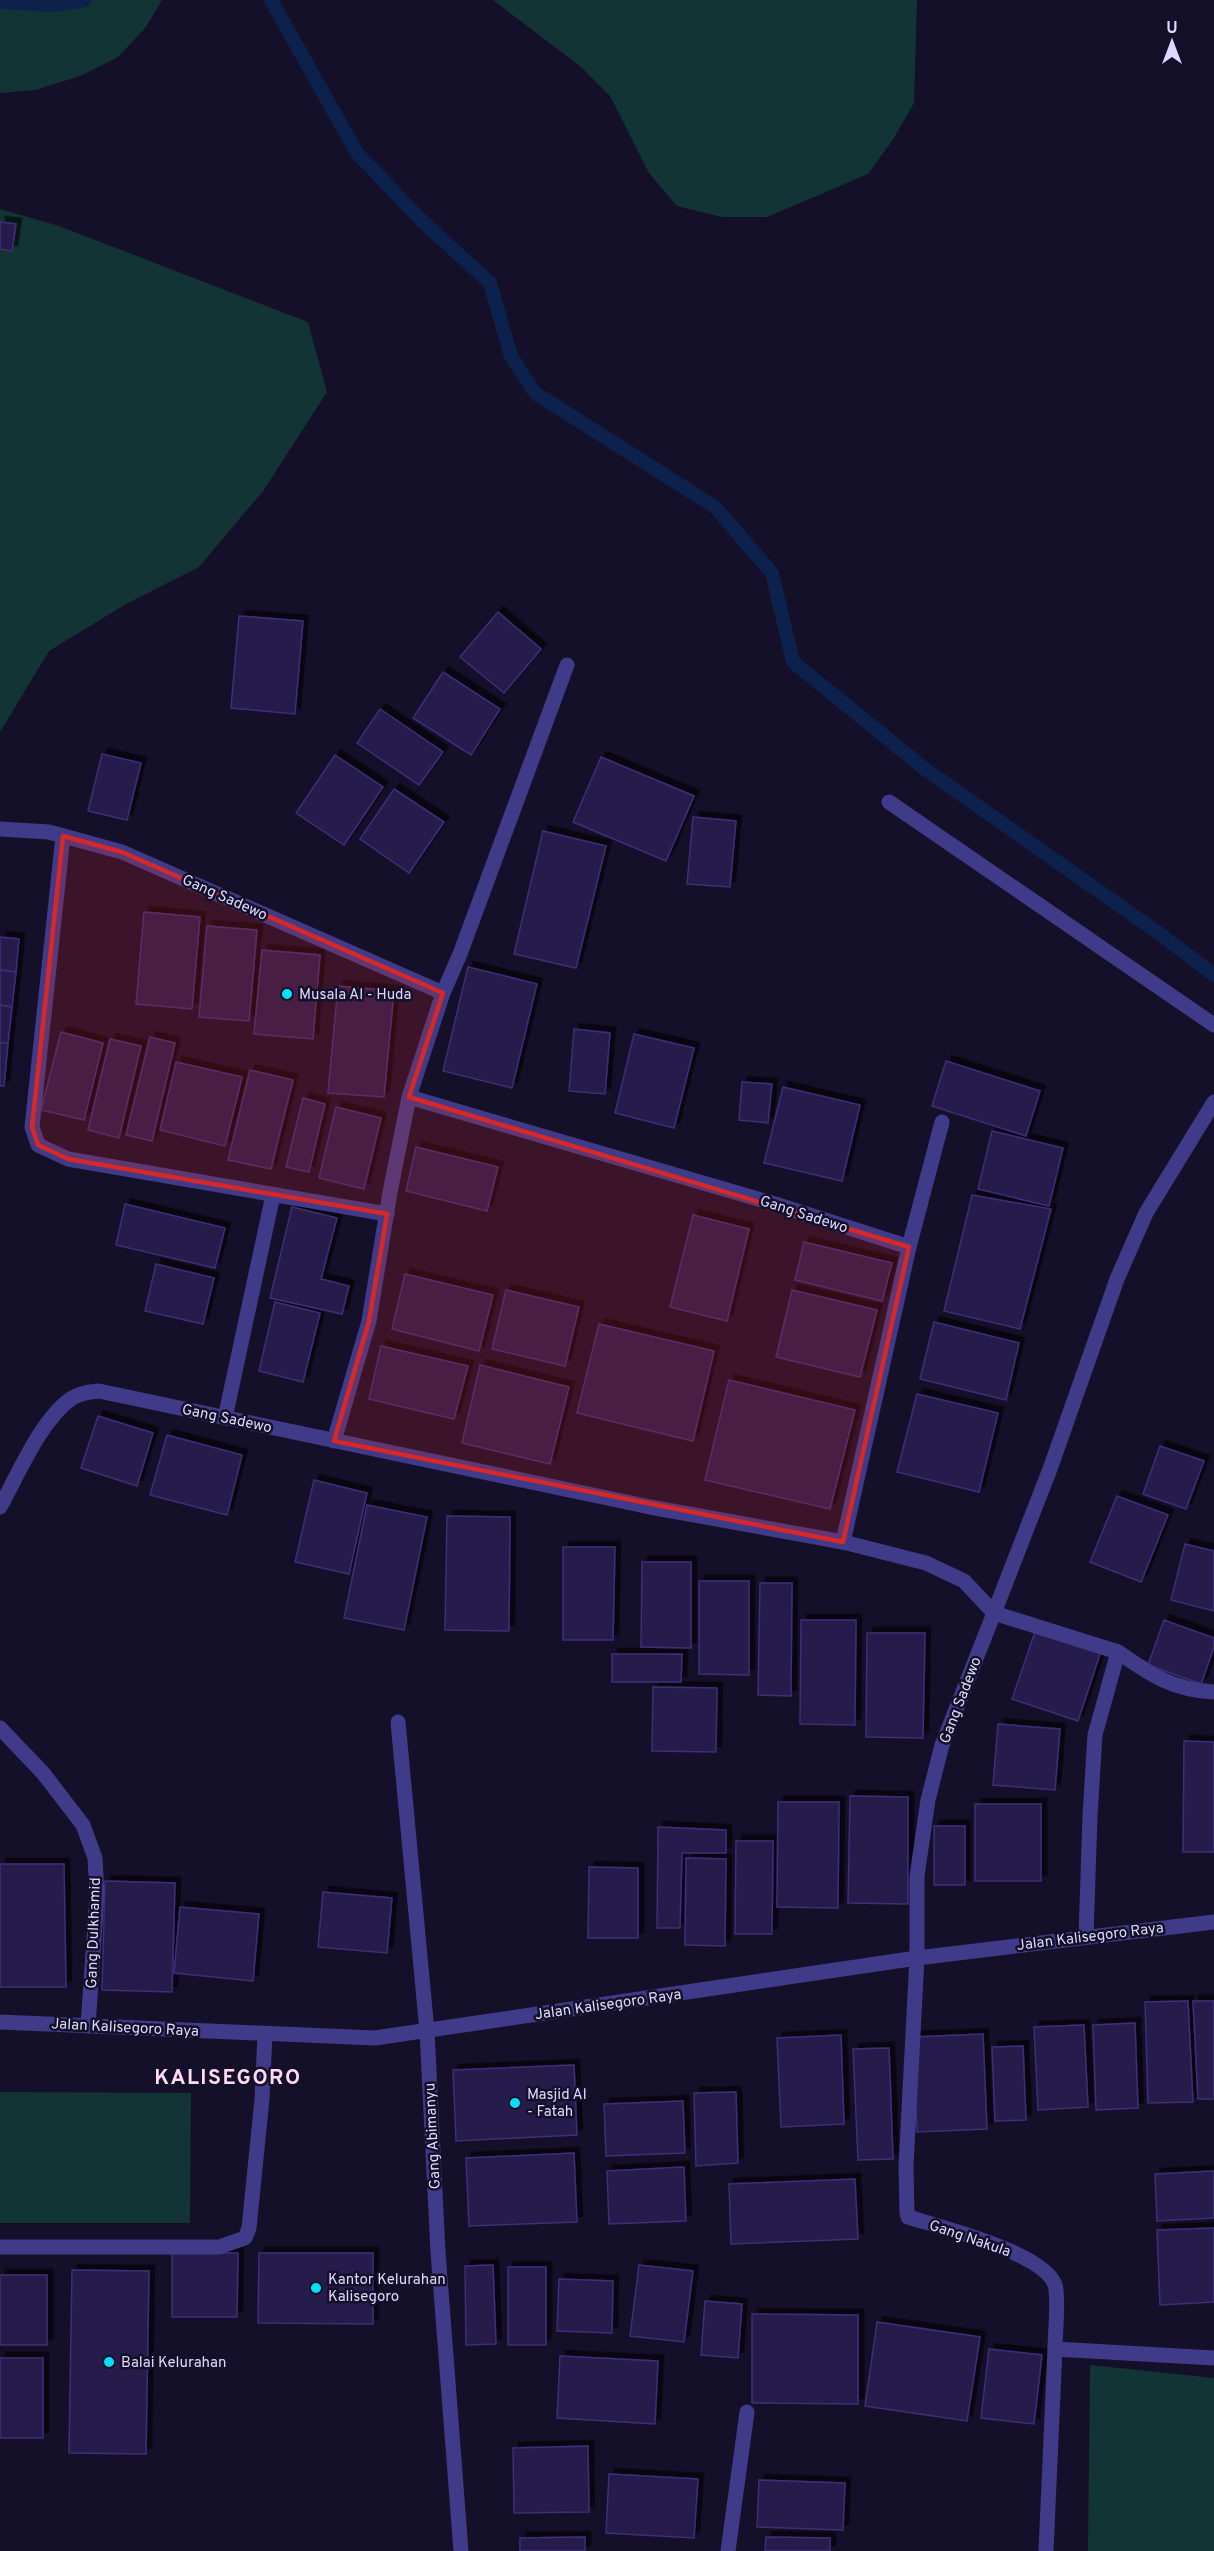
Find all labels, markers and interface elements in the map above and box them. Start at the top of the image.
north arrow [1142,12,1202,72]
text: U [1166,19,1178,39]
street label: Gang Sadewo [179,871,270,926]
place label: Musala Al - Huda [299,986,411,1005]
marker: Musala Al - Huda [280,987,294,1001]
street label: Gang Sadewo [757,1192,850,1239]
street label: Gang Sadewo [180,1401,273,1438]
street label: Gang Sadewo [936,1654,987,1747]
street label: Gang Dulkhamid [83,1877,106,1989]
street label: Jalan Kalisegoro Raya [1016,1919,1165,1956]
street label: Jalan Kalisegoro Raya [534,1986,683,2025]
street label: Jalan Kalisegoro Raya [51,2015,199,2042]
district label: KALISEGORO [154,2065,302,2092]
street label: Gang Abimanyu [421,2082,446,2190]
place label: Masjid Al - Fatah [527,2086,587,2122]
marker: Masjid Al - Fatah [508,2096,522,2110]
street label: Gang Nakula [926,2217,1013,2262]
place label: Kantor Kelurahan Kalisegoro [328,2271,446,2307]
marker: Kantor Kelurahan Kalisegoro [309,2281,323,2295]
place label: Balai Kelurahan [121,2354,227,2373]
marker: Balai Kelurahan [102,2355,116,2369]

